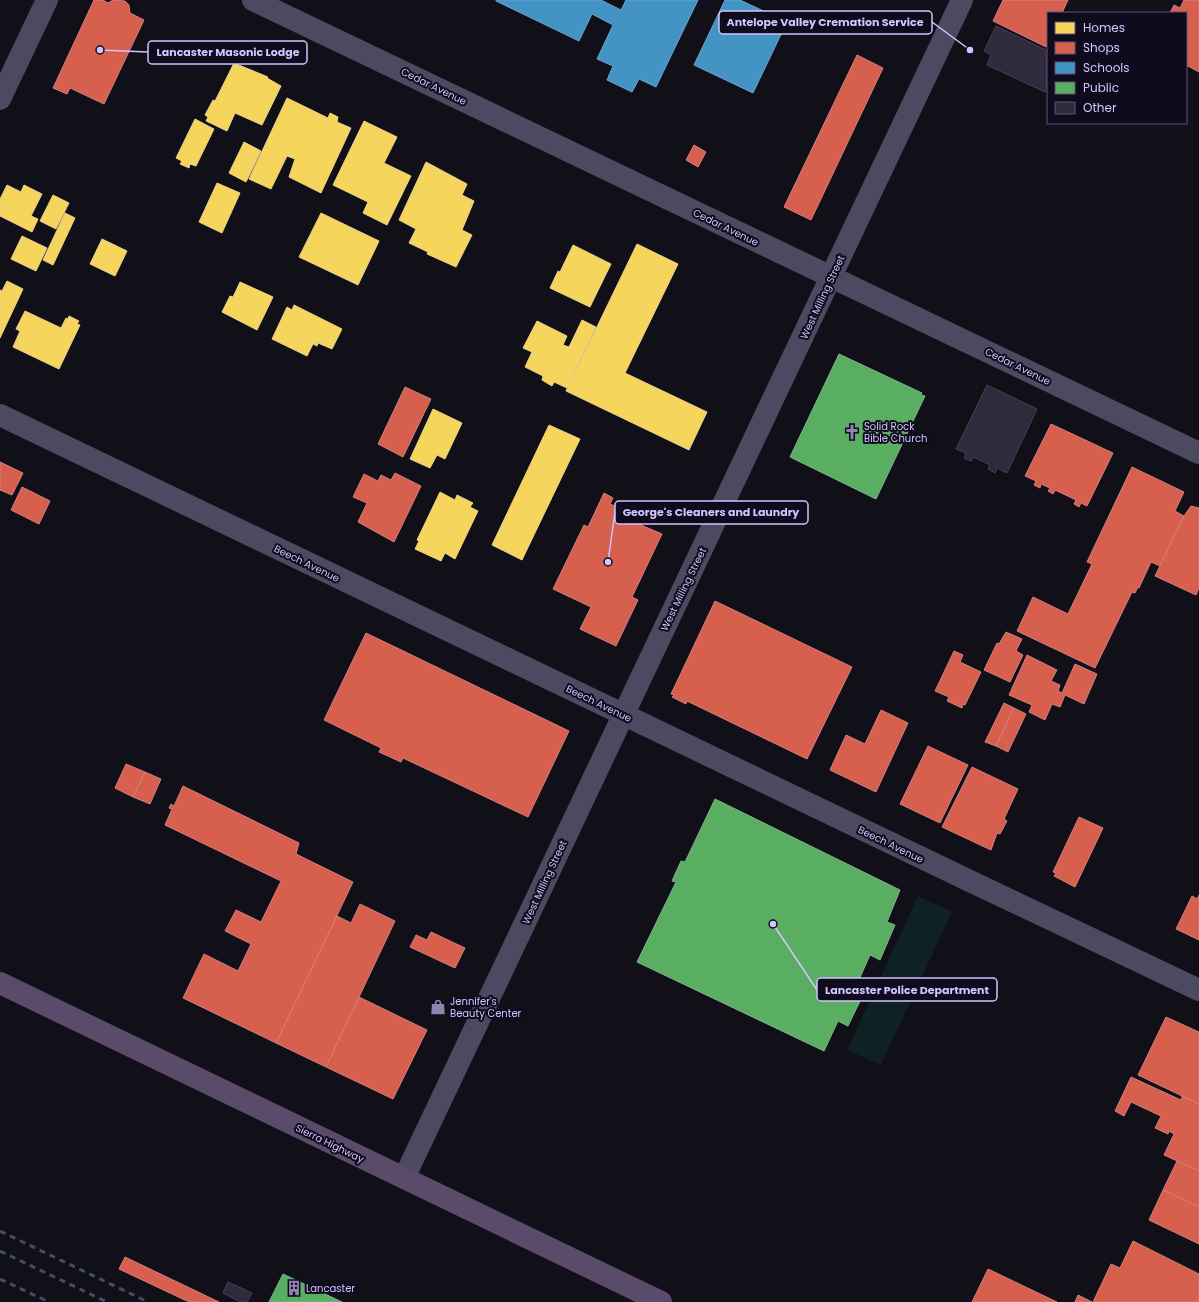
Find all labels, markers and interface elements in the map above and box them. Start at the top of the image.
callout: Antelope Valley Cremation Service [719,11,932,34]
legend [1047,12,1187,124]
text: Antelope Valley Cremation Service [727,14,924,30]
text: Homes [1083,19,1125,36]
text: Shops [1083,39,1120,56]
callout: Lancaster Masonic Lodge [148,41,307,64]
text: Lancaster Masonic Lodge [157,44,300,60]
text: Schools [1083,59,1130,76]
street label: Cedar Avenue [398,64,469,109]
text: Public [1083,79,1119,96]
text: Other [1083,99,1117,116]
street label: Cedar Avenue [690,205,761,250]
street label: West Milling Street [796,252,849,342]
street label: Cedar Avenue [982,344,1053,389]
place label: Solid Rock Bible Church [864,419,927,446]
church icon: Solid Rock Bible Church [843,423,861,441]
callout: George's Cleaners and Laundry [615,501,808,524]
text: George's Cleaners and Laundry [623,504,799,520]
street label: Beech Avenue [271,541,342,586]
street label: West Milling Street [657,545,710,633]
street label: Beech Avenue [563,681,634,726]
street label: Beech Avenue [855,822,926,867]
street label: West Milling Street [518,837,571,927]
callout: Lancaster Police Department [817,978,997,1001]
text: Lancaster Police Department [825,982,990,998]
place label: Jennifer's Beauty Center [450,994,522,1021]
shop icon: Jennifer's Beauty Center [429,998,447,1016]
street label: Sierra Highway [293,1120,367,1167]
building icon: Lancaster [285,1279,303,1297]
place label: Lancaster [306,1281,355,1296]

